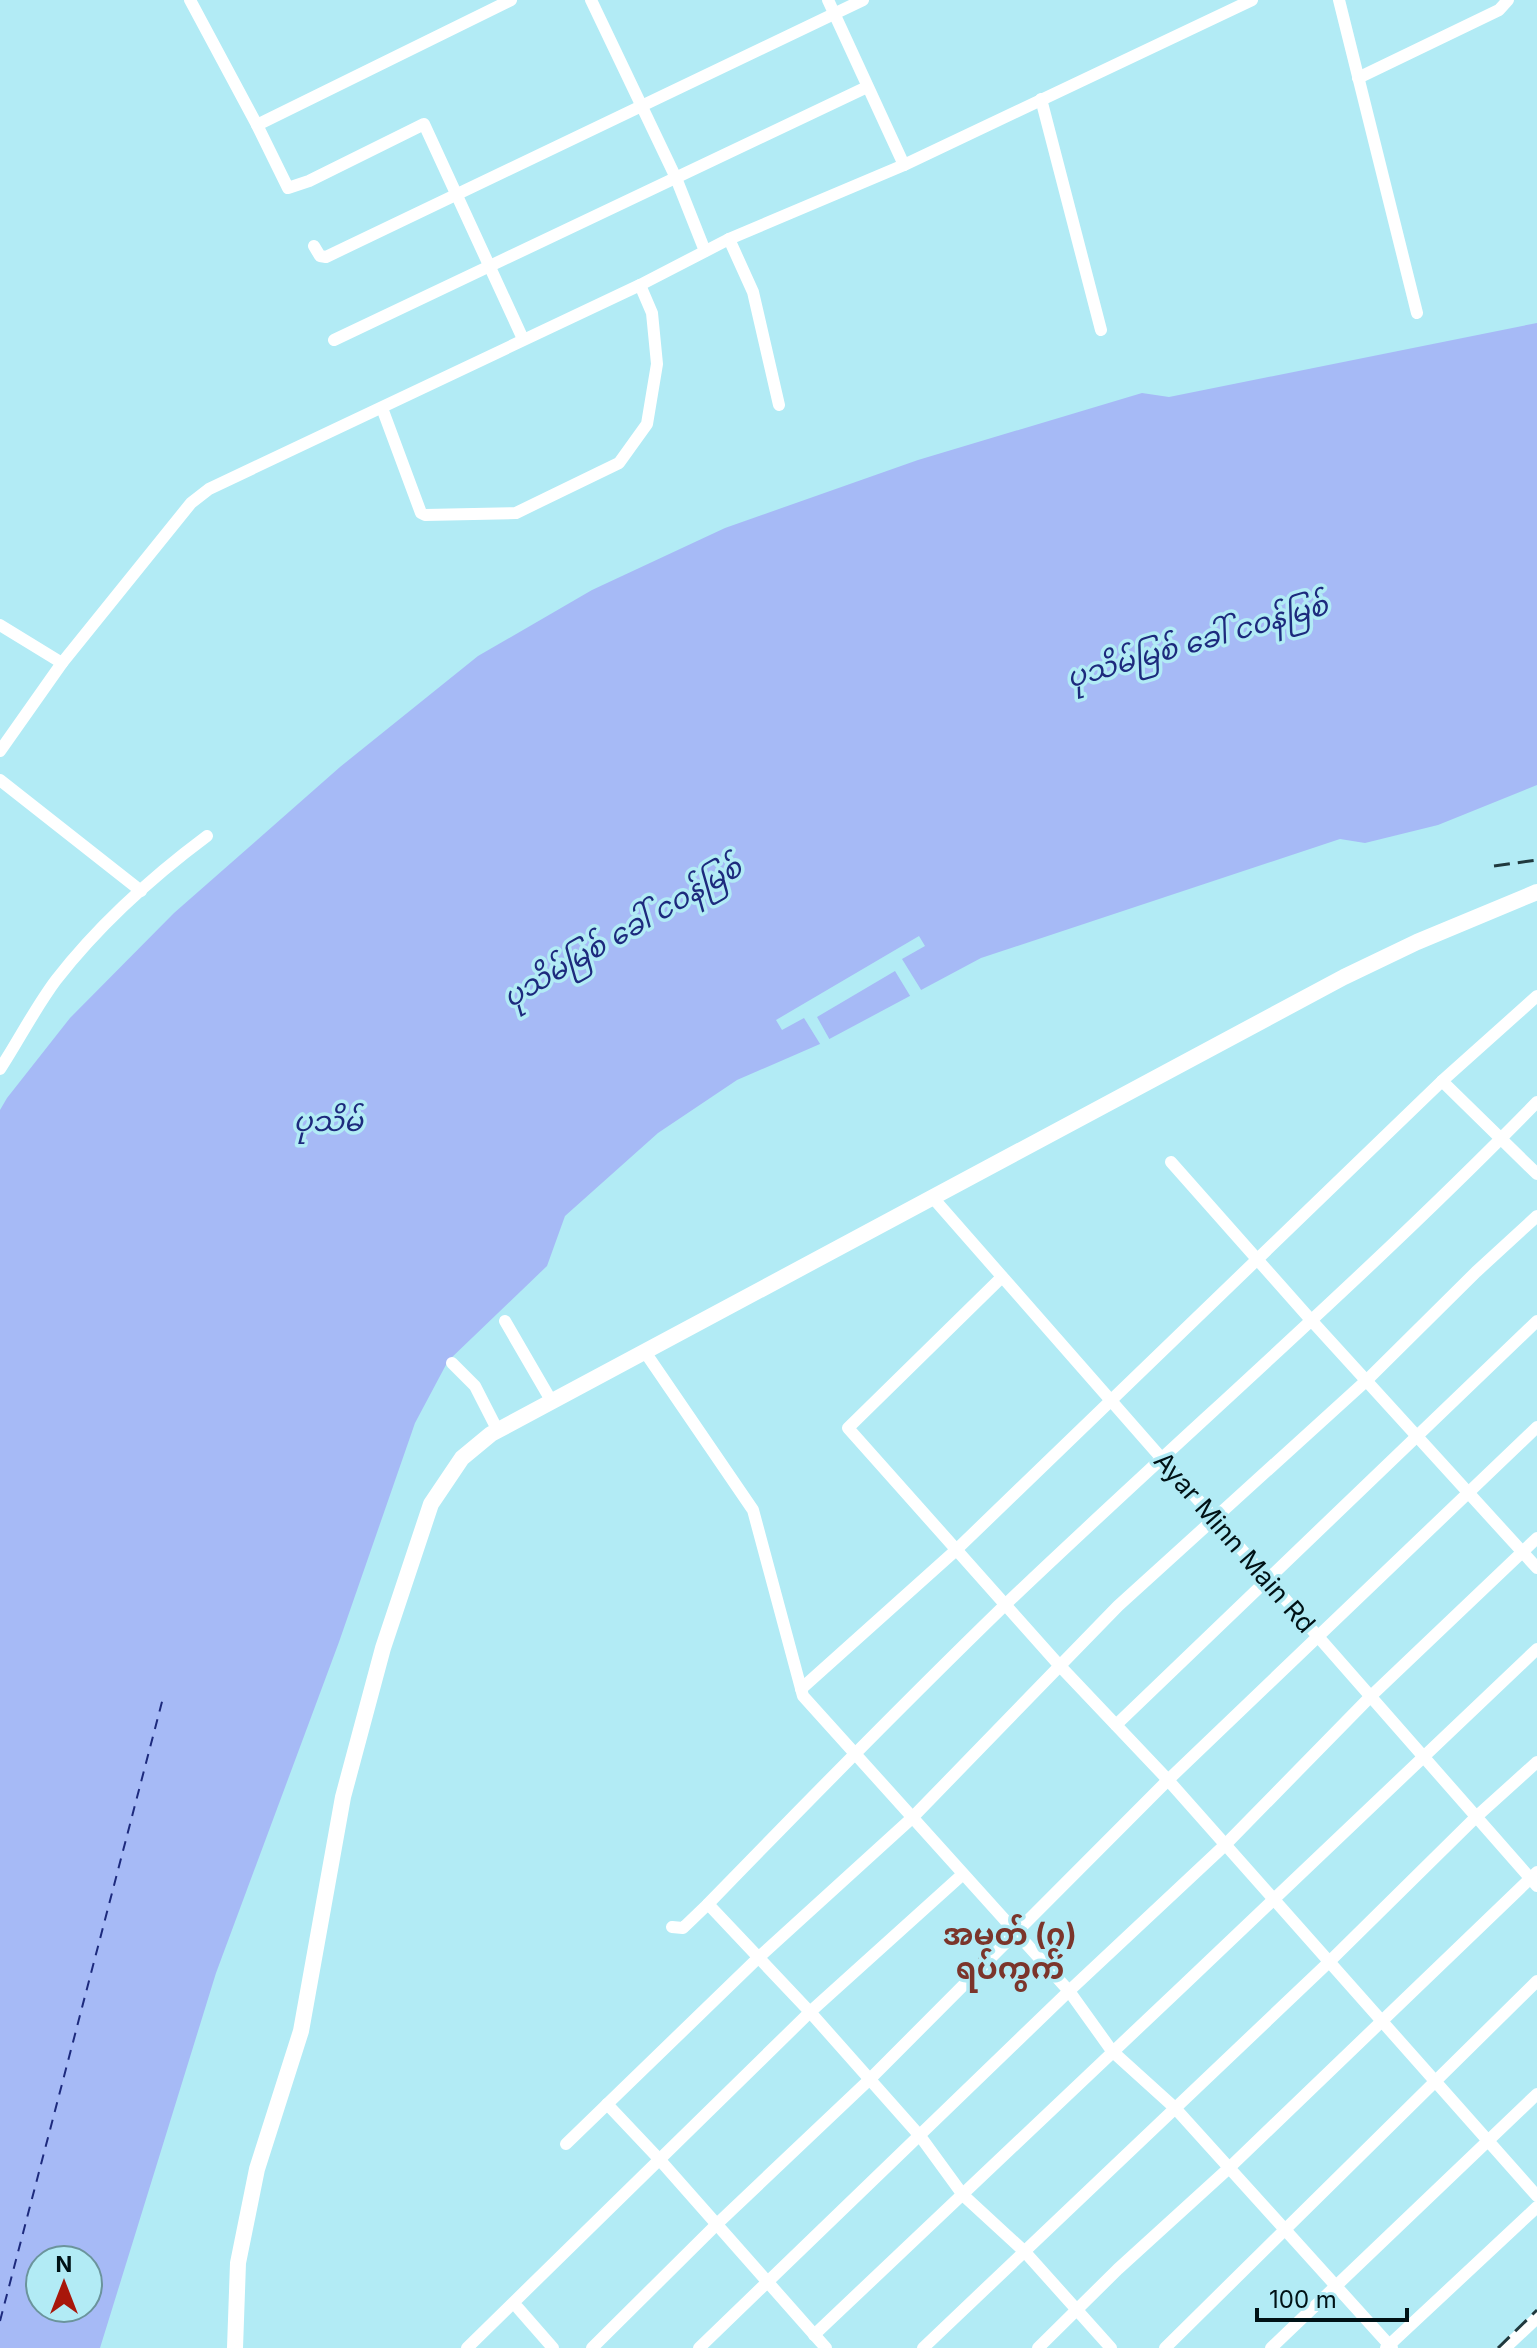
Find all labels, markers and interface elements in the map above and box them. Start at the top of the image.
water label: ပုသိမ်မြစ် ခေါ် ငဝန်မြစ် [1062,585,1336,701]
water label: ပုသိမ်မြစ် ခေါ် ငဝန်မြစ် [495,847,753,1020]
water label: ပုသိမ် [293,1102,365,1145]
street label: Ayar Minn Main Rd [1148,1445,1322,1639]
district label: အမှတ် (၇) ရပ်ကွက် [943,1914,1077,1993]
north arrow [24,2244,104,2324]
text: N [56,2251,72,2277]
scale bar [1257,2272,1407,2322]
text: 100 m [1269,2285,1337,2314]

